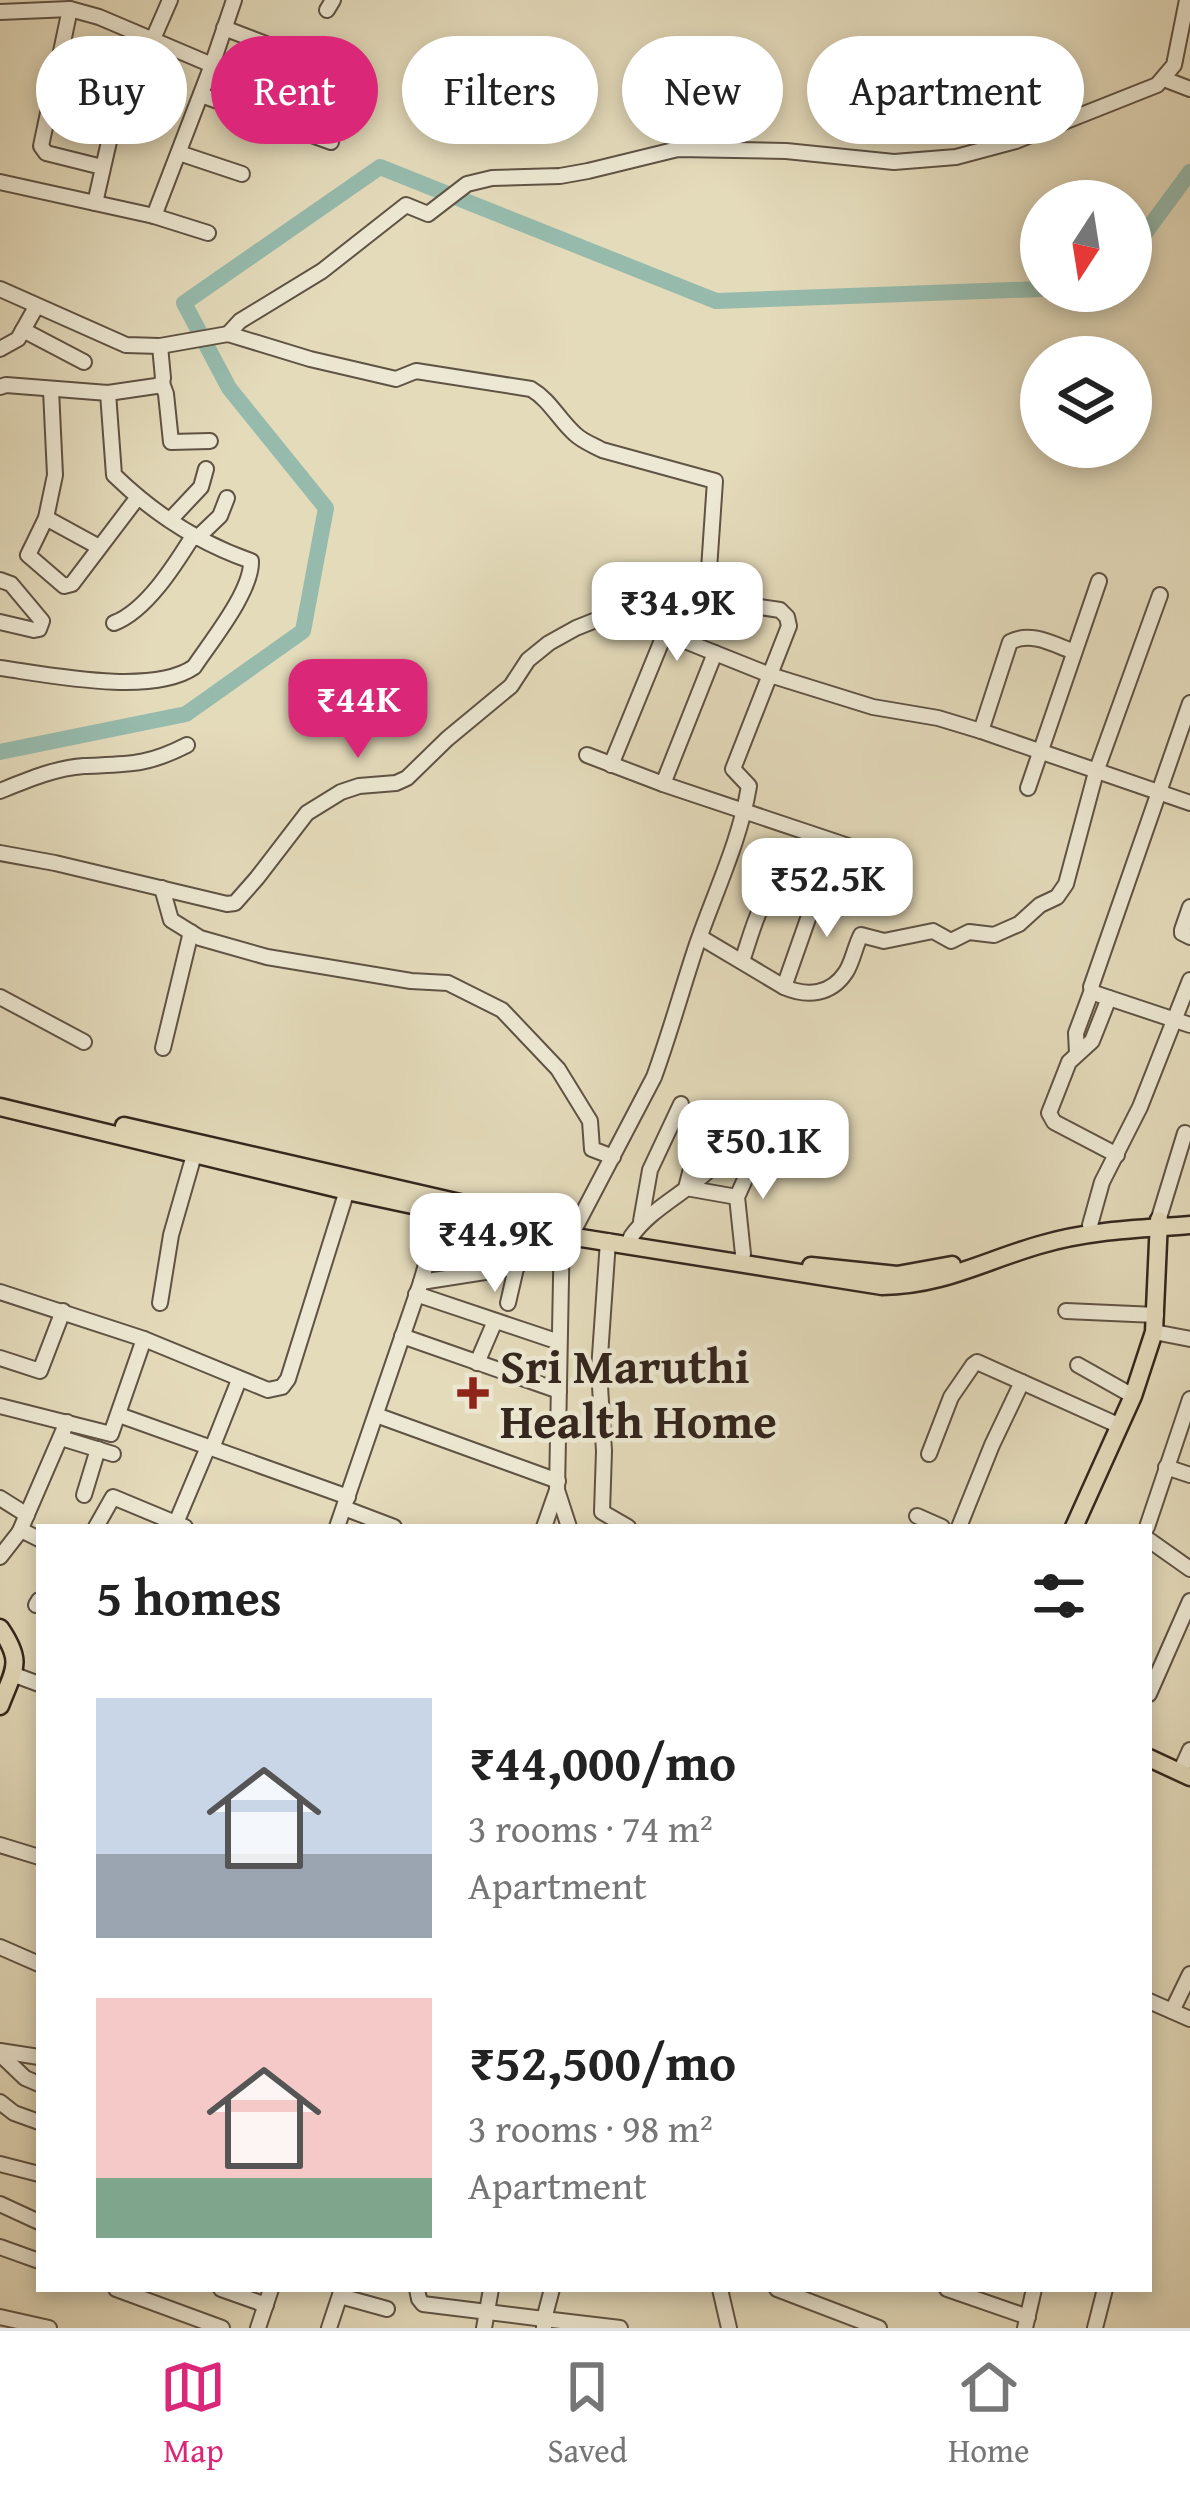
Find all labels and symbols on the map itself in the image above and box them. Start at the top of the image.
north arrow [1020,180,1152,312]
pin: ₹34.9K [579,562,775,664]
pin: ₹44K [287,659,429,761]
pin: ₹52.5K [729,838,925,940]
pin: ₹50.1K [665,1100,861,1202]
pin: ₹44.9K [397,1193,593,1295]
place label: Sri Maruthi Health Home [500,1330,777,1456]
marker: Sri Maruthi Health Home [457,1377,489,1409]

